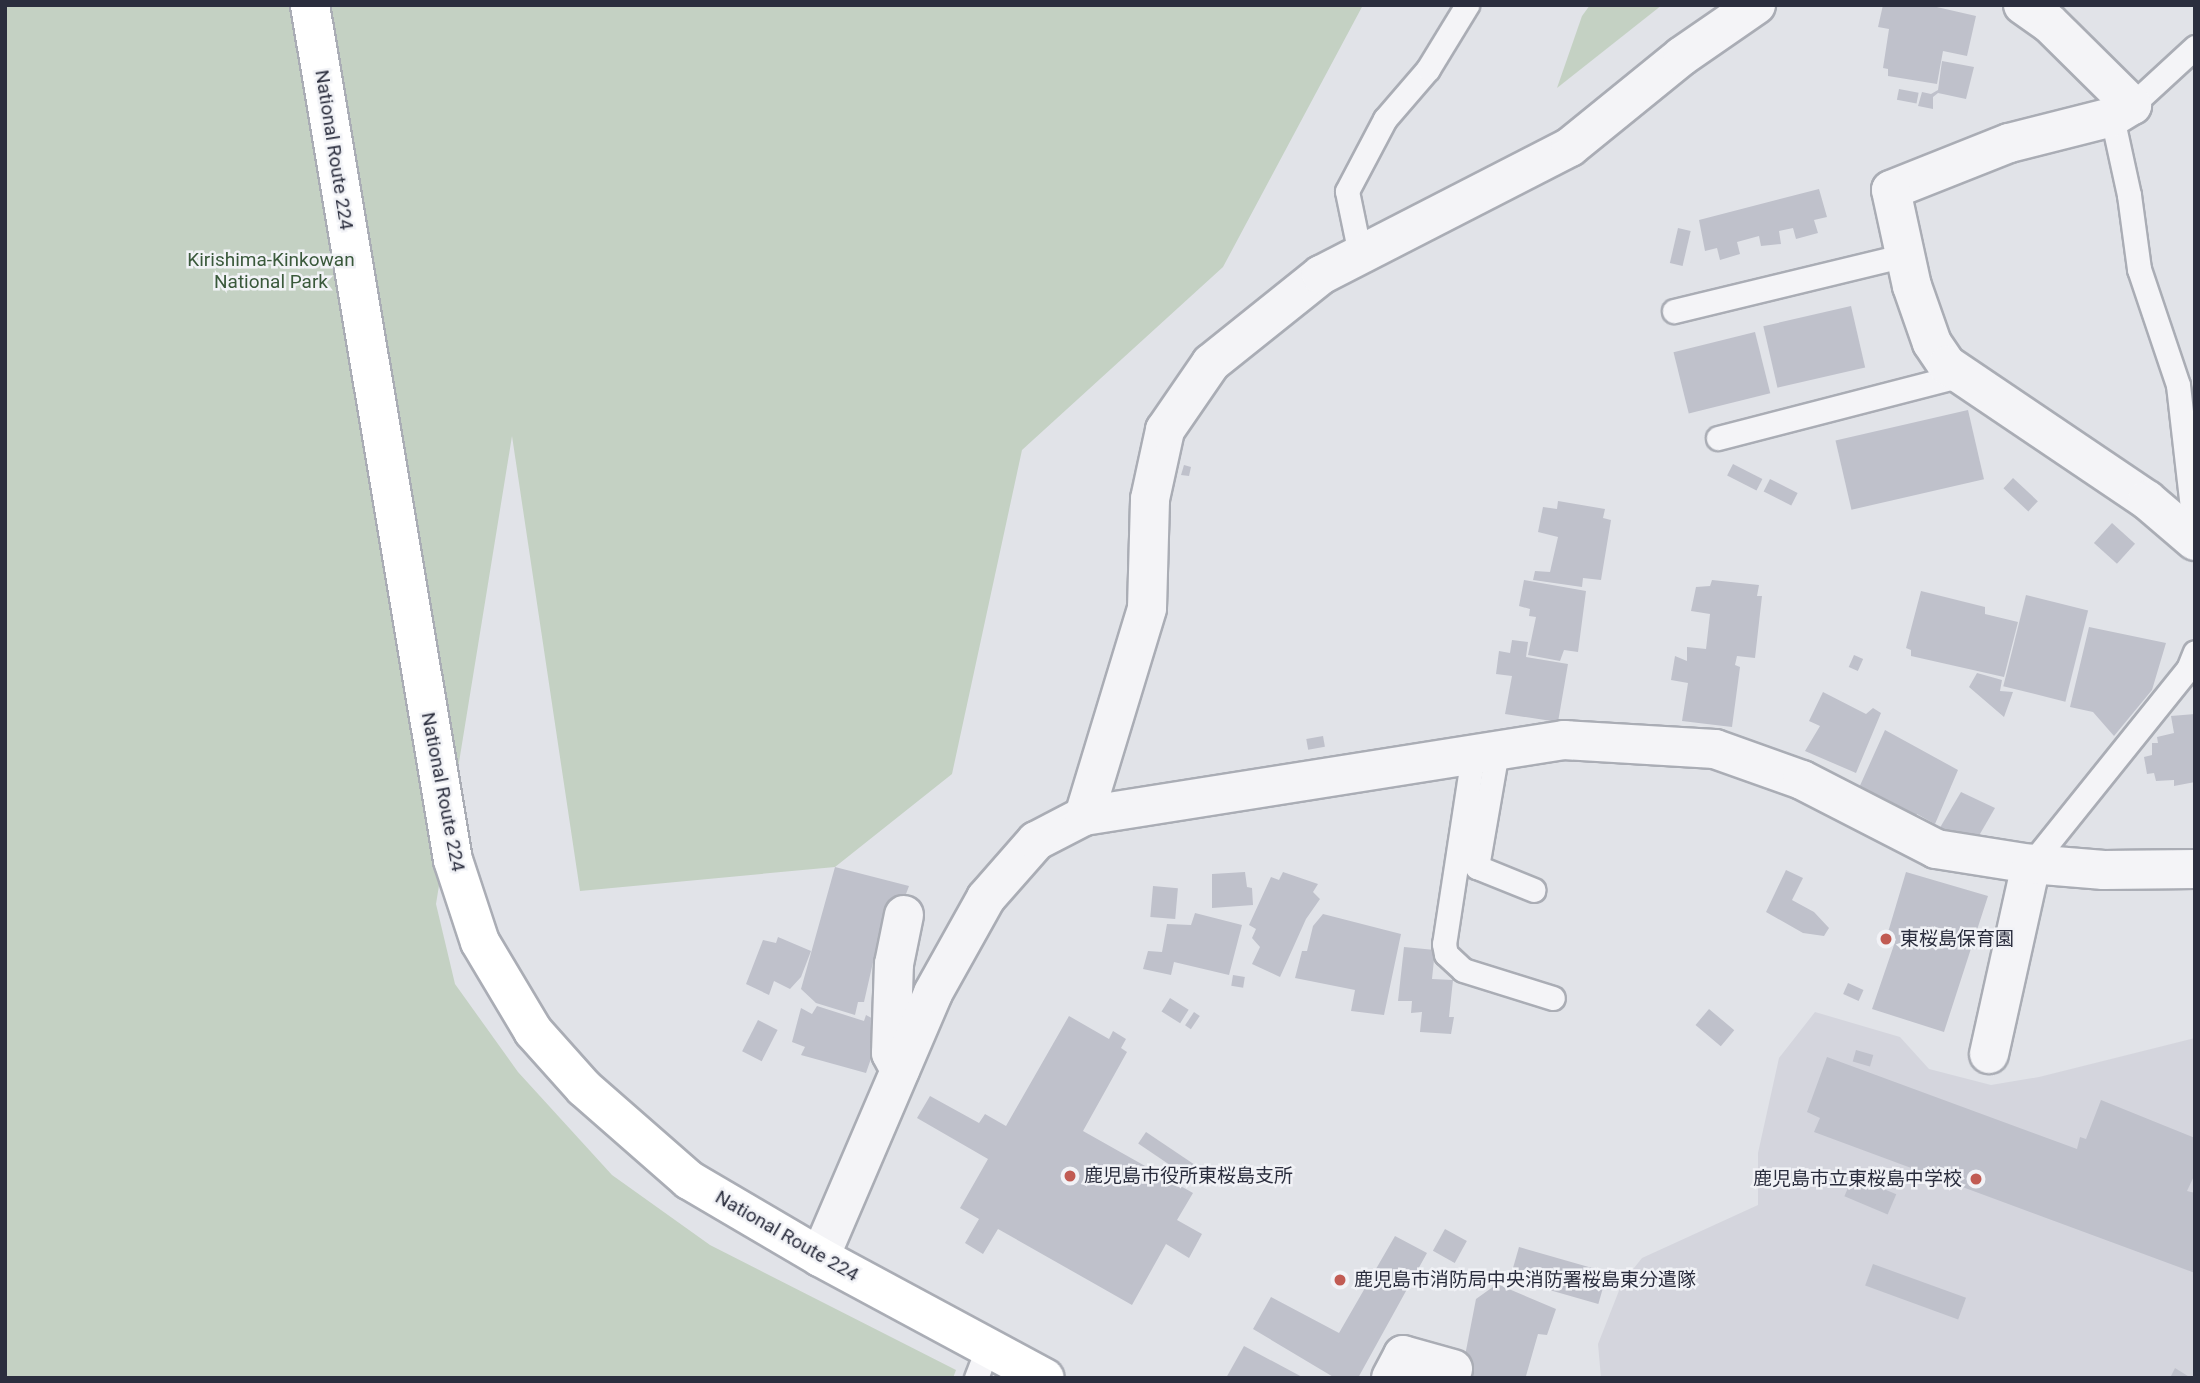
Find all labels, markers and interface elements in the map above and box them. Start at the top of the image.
street label: National Route 224 [310,68,358,232]
park label: Kirishima-Kinkowan National Park [187,249,355,293]
street label: National Route 224 [416,710,470,874]
place label: 東桜島保育園 [1900,928,2014,950]
marker: 東桜島保育園 [1878,931,1894,947]
place label: 鹿児島市役所東桜島支所 [1084,1165,1293,1187]
marker: 鹿児島市役所東桜島支所 [1062,1168,1078,1184]
place label: 鹿児島市立東桜島中学校 [1753,1168,1962,1190]
marker: 鹿児島市立東桜島中学校 [1968,1171,1984,1187]
street label: National Route 224 [711,1186,863,1286]
place label: 鹿児島市消防局中央消防署桜島東分遣隊 [1354,1269,1696,1291]
marker: 鹿児島市消防局中央消防署桜島東分遣隊 [1332,1272,1348,1288]

